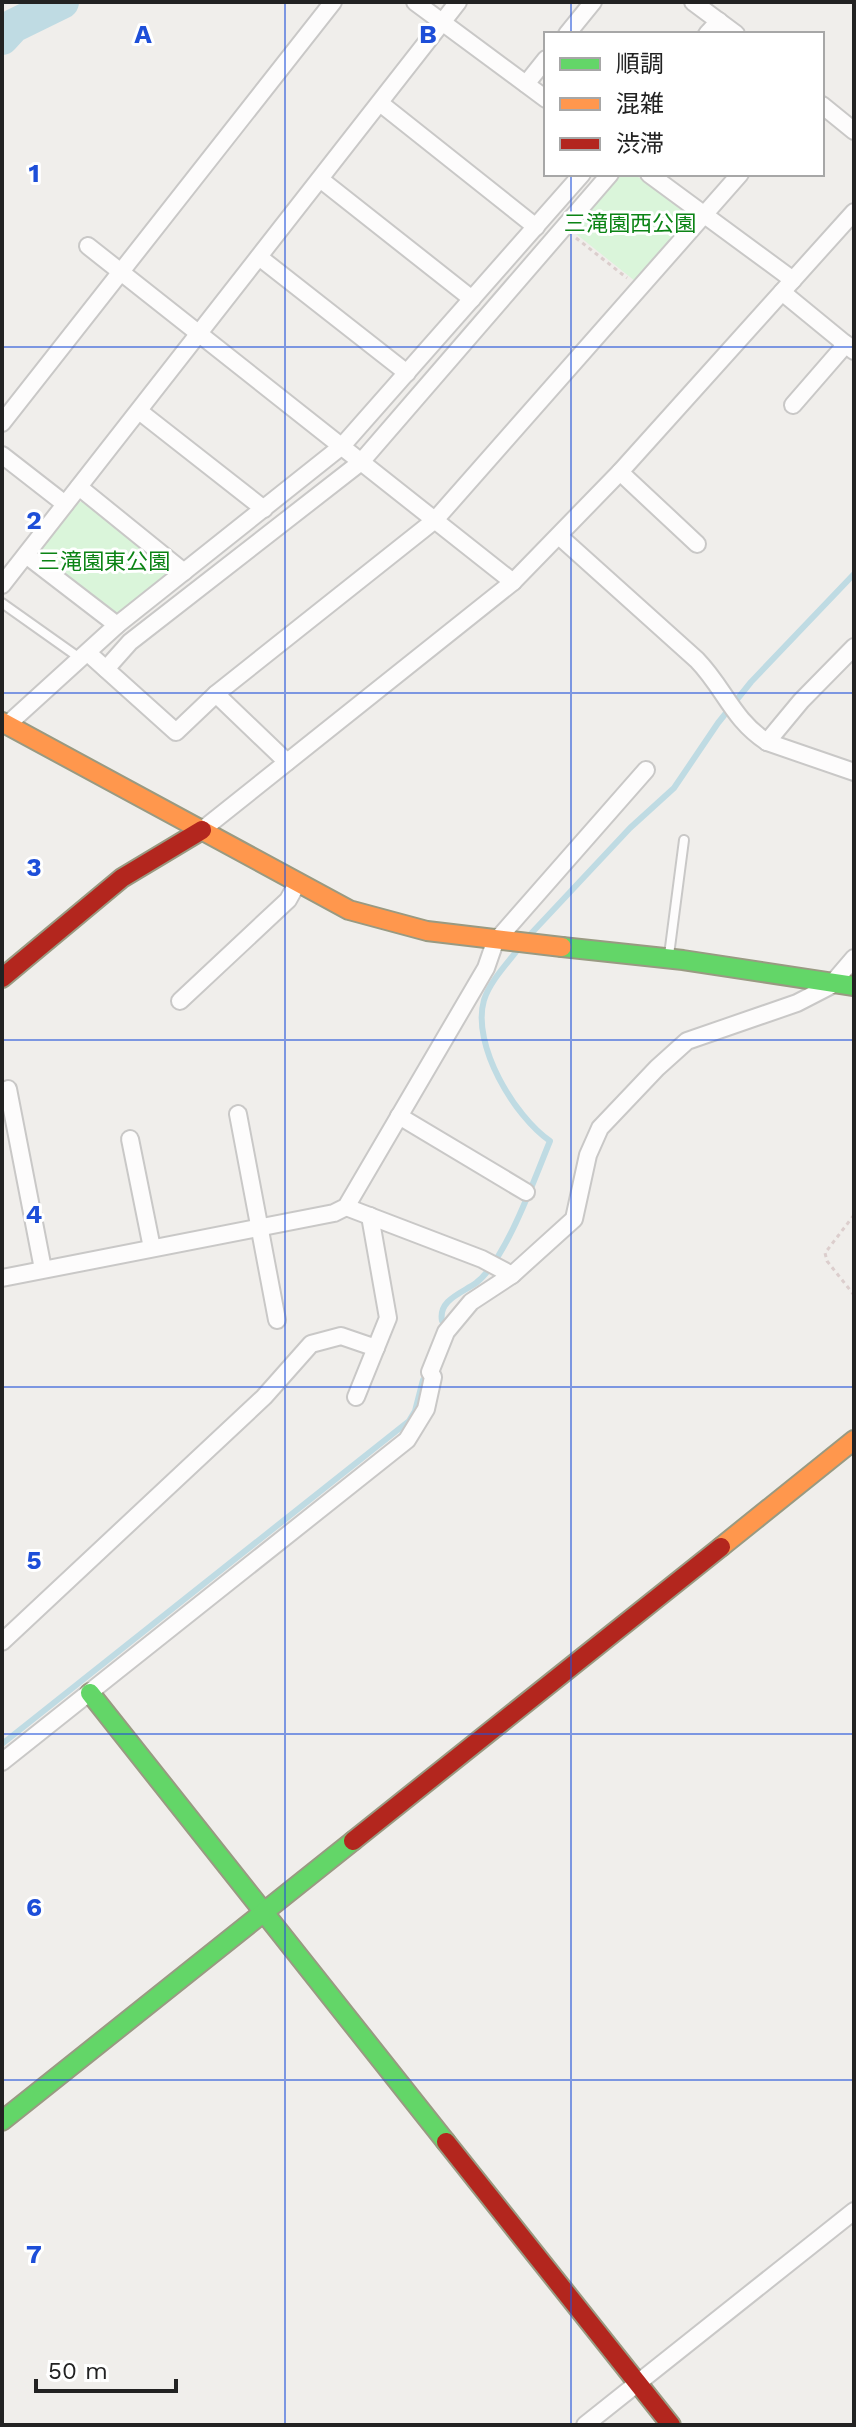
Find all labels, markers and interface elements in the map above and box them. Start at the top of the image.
text: A [134,19,152,49]
text: B [419,19,437,49]
legend [544,32,824,176]
text: 順調 [616,50,664,78]
text: 混雑 [616,90,664,118]
text: 渋滞 [616,130,664,158]
text: 1 [28,158,40,188]
park label: 三滝園西公園 [564,211,696,236]
text: 2 [26,505,42,535]
park label: 三滝園東公園 [38,549,170,574]
text: 3 [26,852,42,882]
text: 4 [26,1199,43,1229]
text: 5 [26,1545,42,1575]
text: 6 [26,1892,42,1922]
text: 7 [26,2239,42,2269]
scale bar [36,2343,176,2393]
text: 50 m [48,2357,108,2385]

